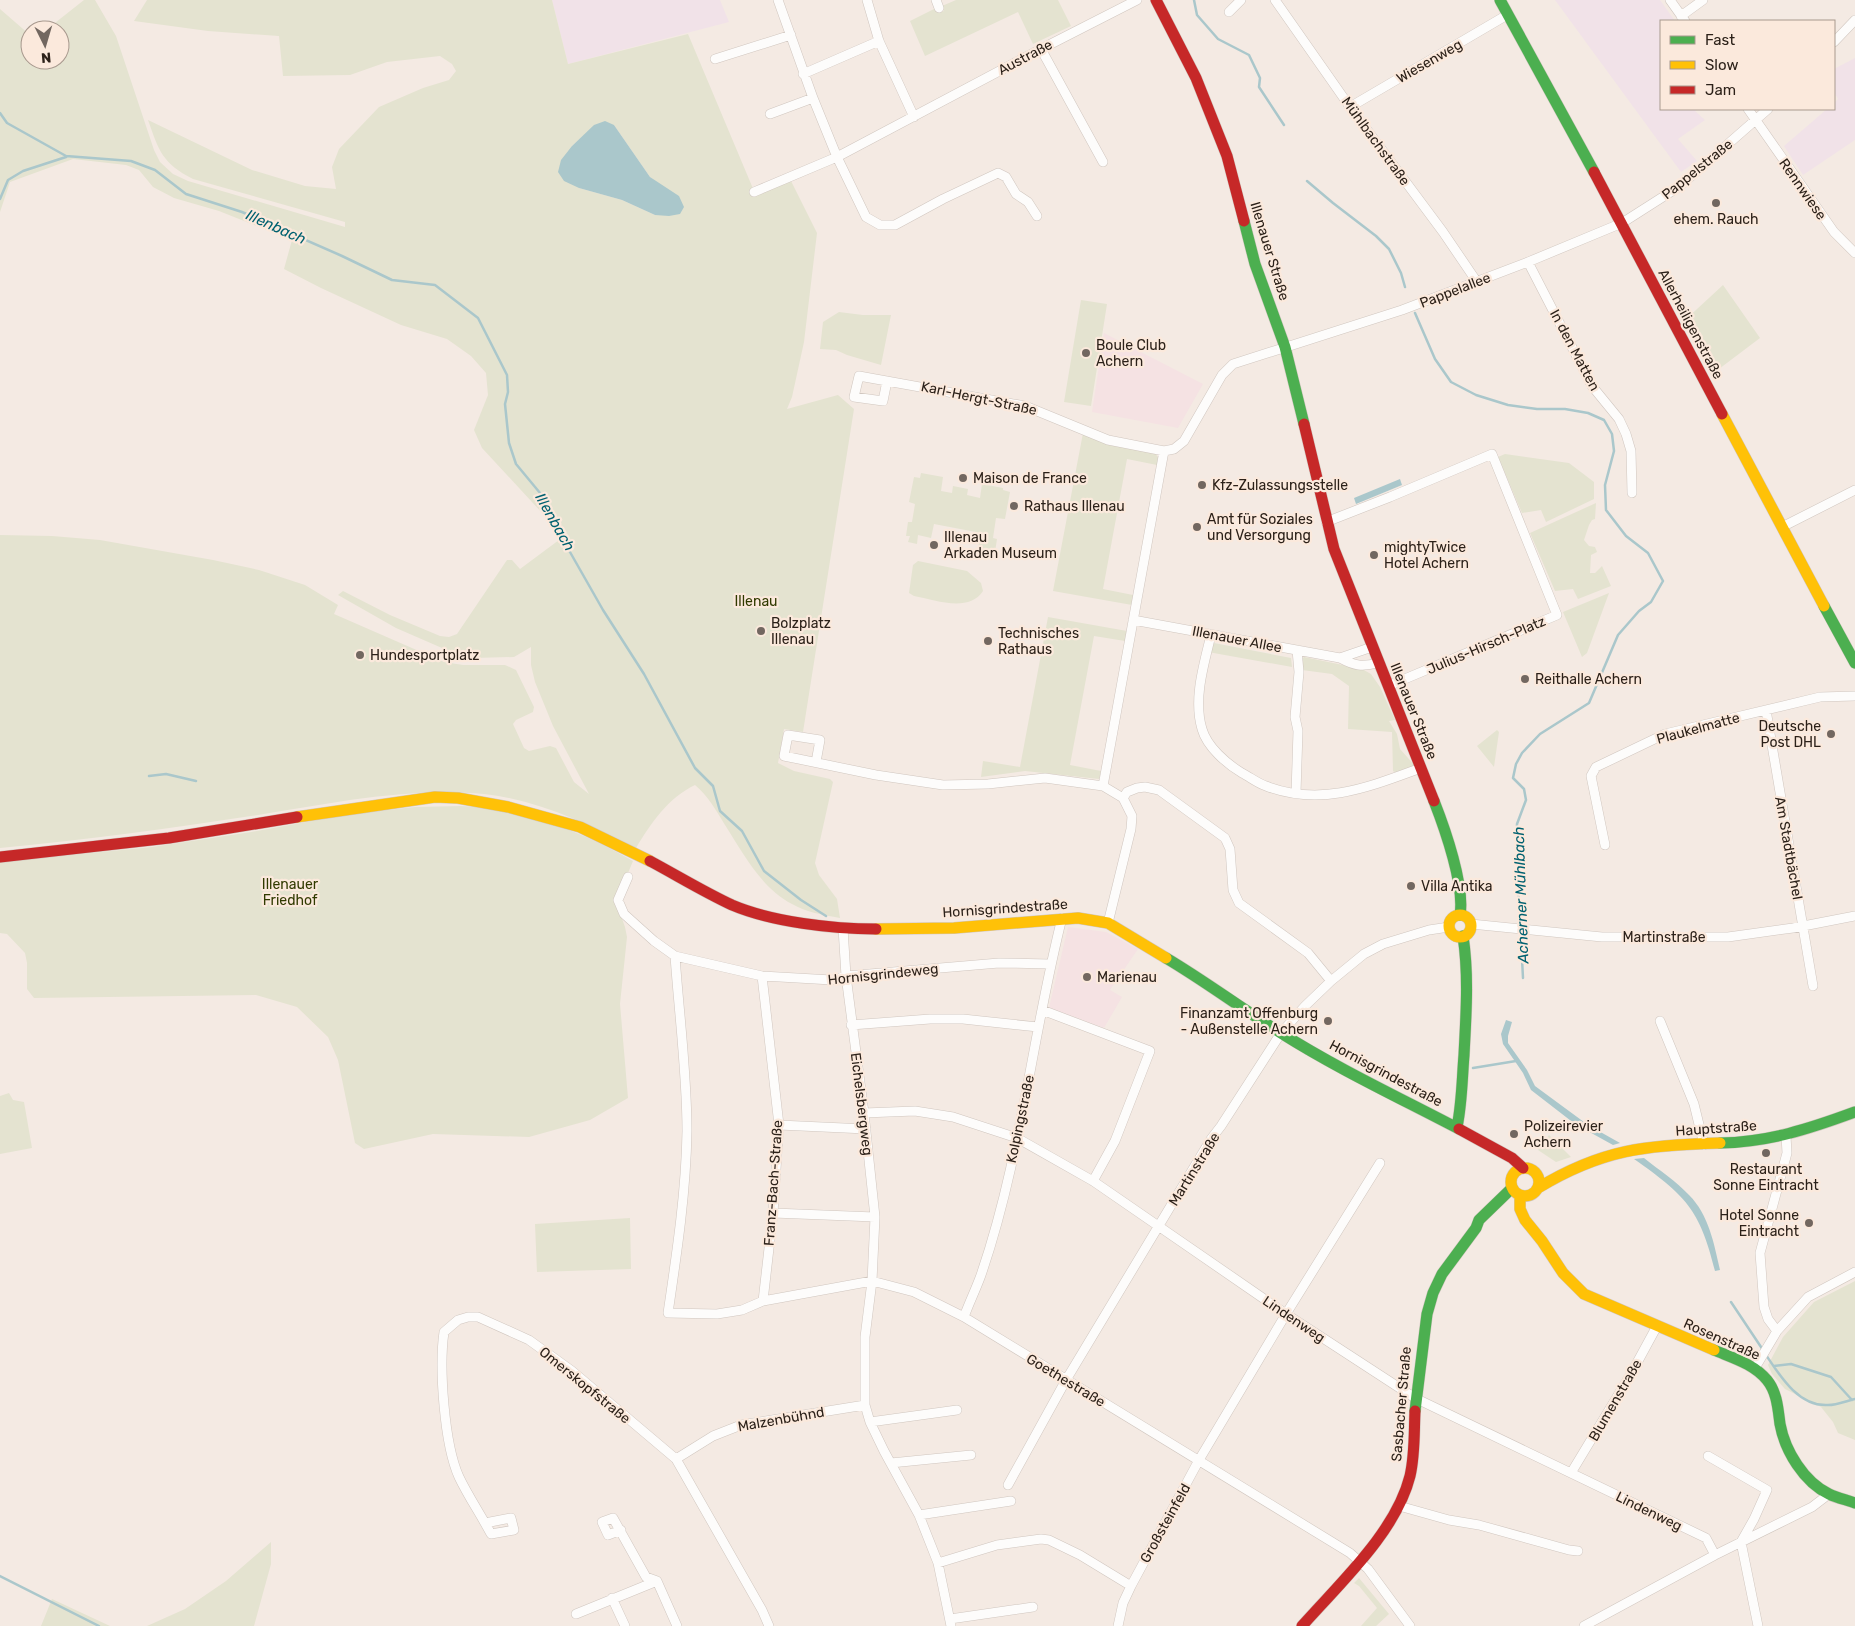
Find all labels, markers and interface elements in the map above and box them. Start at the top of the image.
north arrow [20,20,70,70]
legend [1660,20,1835,110]
text: Fast [1705,31,1735,49]
street label: Austraße [995,36,1056,79]
street label: Wiesenweg [1393,36,1465,87]
text: N [40,49,52,66]
text: Slow [1705,56,1738,74]
text: Jam [1705,81,1736,99]
street label: Mühlbachstraße [1338,94,1414,189]
street label: Pappelstraße [1658,136,1736,203]
street label: Rennwiese [1775,155,1830,223]
marker: ehem. Rauch [1710,197,1722,209]
street label: Illenauer Straße [1246,200,1293,303]
water label: Illenbach [243,206,309,248]
place label: ehem. Rauch [1673,211,1759,228]
street label: Allerheiligenstraße [1654,266,1727,382]
street label: Pappelallee [1417,269,1493,312]
street label: In den Matten [1546,307,1603,394]
place label: Boule Club Achern [1096,337,1166,370]
marker: Boule Club Achern [1080,347,1092,359]
street label: Karl-Hergt-Straße [919,378,1038,419]
place label: Maison de France [973,470,1087,487]
marker: Maison de France [957,472,969,484]
place label: Kfz-Zulassungsstelle [1212,477,1348,494]
marker: Kfz-Zulassungsstelle [1196,479,1208,491]
water label: Illenbach [531,490,579,554]
place label: Rathaus Illenau [1024,498,1125,515]
marker: Rathaus Illenau [1008,500,1020,512]
place label: Amt für Soziales und Versorgung [1207,511,1313,544]
marker: Amt für Soziales und Versorgung [1191,521,1203,533]
place label: Illenau Arkaden Museum [944,529,1057,562]
marker: Illenau Arkaden Museum [928,539,940,551]
place label: mightyTwice Hotel Achern [1384,539,1469,572]
marker: mightyTwice Hotel Achern [1368,549,1380,561]
park label: Illenau [734,593,778,610]
street label: Julius-Hirsch-Platz [1424,613,1548,678]
place label: Bolzplatz Illenau [771,615,831,648]
street label: Illenauer Allee [1191,622,1283,657]
marker: Bolzplatz Illenau [755,625,767,637]
place label: Technisches Rathaus [998,625,1079,658]
marker: Technisches Rathaus [982,635,994,647]
place label: Hundesportplatz [370,647,479,664]
marker: Hundesportplatz [354,649,366,661]
street label: Illenauer Straße [1386,660,1441,762]
place label: Reithalle Achern [1535,671,1642,688]
marker: Reithalle Achern [1519,673,1531,685]
street label: Plaukelmatte [1655,709,1742,748]
place label: Deutsche Post DHL [1758,718,1821,751]
marker: Deutsche Post DHL [1825,728,1837,740]
street label: Am Stadtbächel [1771,795,1806,901]
water label: Acherner Mühlbach [1510,826,1532,965]
park label: Illenauer Friedhof [262,876,319,909]
place label: Villa Antika [1421,878,1493,895]
marker: Villa Antika [1405,880,1417,892]
street label: Hornisgrindestraße [942,896,1068,921]
street label: Martinstraße [1622,929,1706,946]
street label: Hornisgrindeweg [827,960,939,989]
place label: Marienau [1097,969,1157,986]
marker: Marienau [1081,971,1093,983]
place label: Finanzamt Offenburg - Außenstelle Achern [1180,1005,1318,1038]
marker: Finanzamt Offenburg - Außenstelle Achern [1322,1015,1334,1027]
street label: Hornisgrindestraße [1326,1036,1445,1111]
street label: Eichelsbergweg [847,1052,876,1156]
street label: Kolpingstraße [1003,1073,1038,1165]
street label: Hauptstraße [1675,1117,1757,1140]
place label: Polizeirevier Achern [1524,1118,1604,1151]
street label: Franz-Bach-Straße [761,1119,786,1246]
marker: Polizeirevier Achern [1508,1128,1520,1140]
street label: Martinstraße [1165,1129,1224,1209]
marker: Restaurant Sonne Eintracht [1760,1147,1772,1159]
place label: Restaurant Sonne Eintracht [1713,1161,1819,1194]
place label: Hotel Sonne Eintracht [1719,1207,1800,1240]
marker: Hotel Sonne Eintracht [1803,1217,1815,1229]
street label: Lindenweg [1259,1292,1328,1346]
street label: Rosenstraße [1681,1315,1763,1364]
street label: Omerskopfstraße [536,1343,634,1427]
street label: Sasbacher Straße [1388,1346,1415,1462]
street label: Goethestraße [1023,1350,1108,1411]
street label: Blumenstraße [1585,1356,1646,1444]
street label: Malzenbühnd [736,1404,826,1435]
street label: Großsteinfeld [1137,1481,1194,1566]
street label: Lindenweg [1613,1488,1685,1535]

